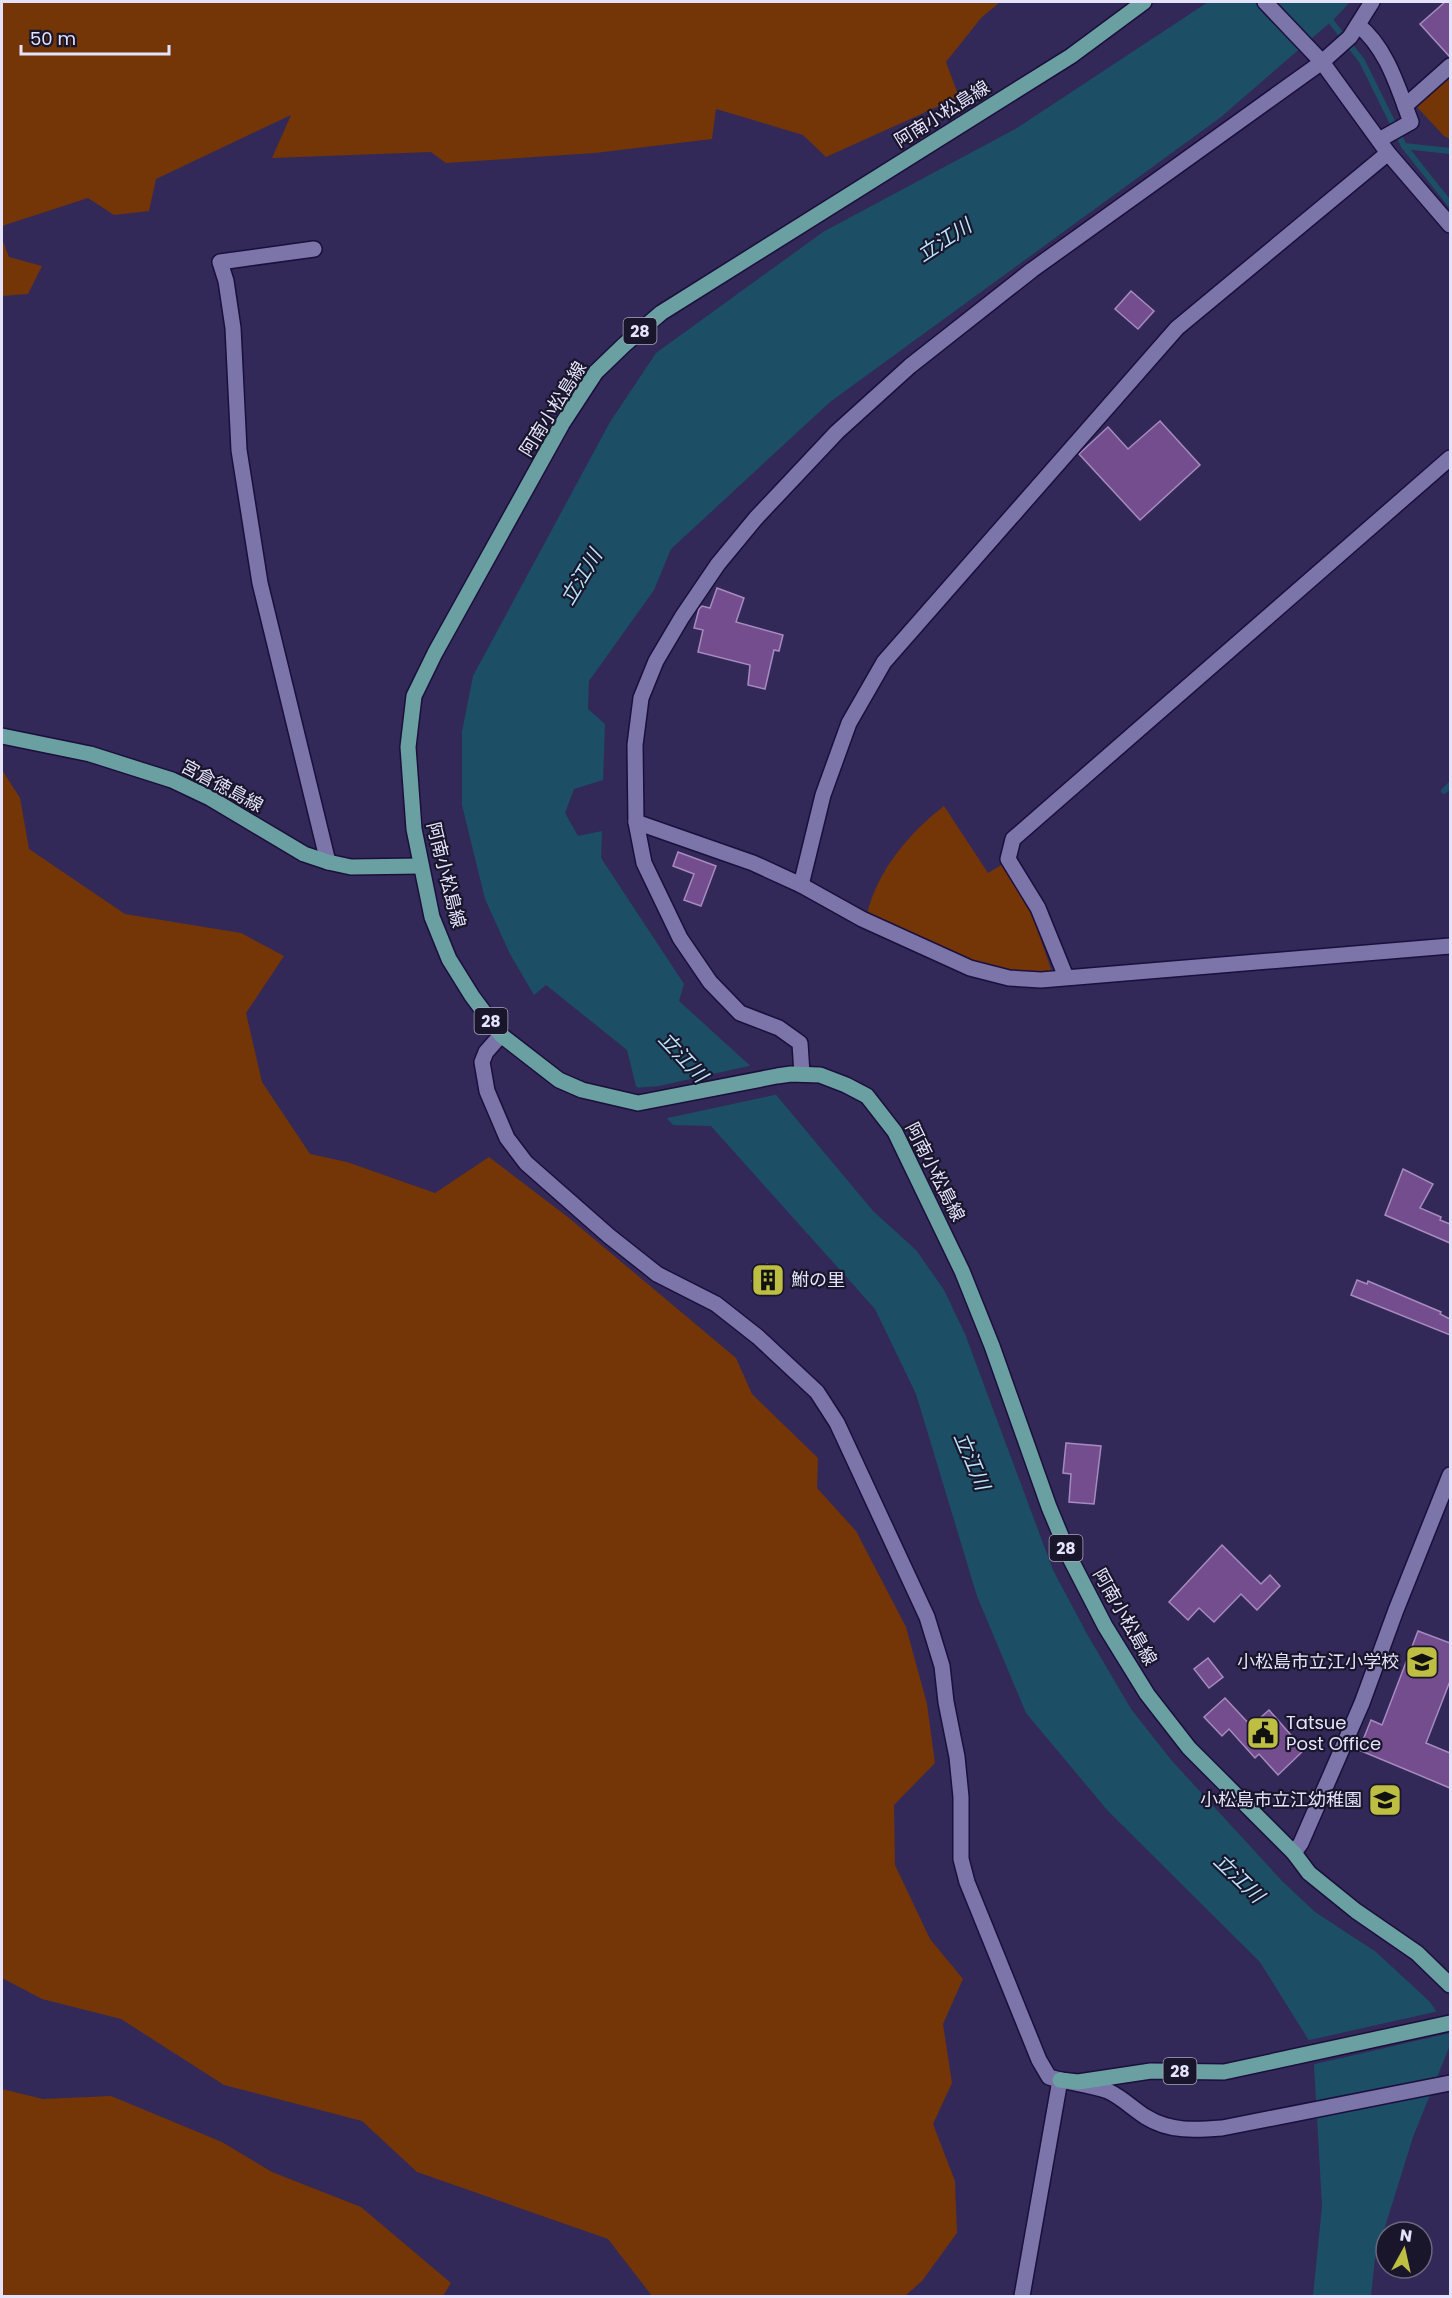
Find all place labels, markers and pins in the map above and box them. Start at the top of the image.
building icon: 鮒の里 [750,1262,786,1298]
place label: 鮒の里 [791,1267,845,1292]
school or university icon: 小松島市立江小学校 [1404,1644,1440,1680]
place label: 小松島市立江小学校 [1237,1649,1399,1674]
place label: Tatsue Post Office [1286,1710,1381,1756]
public building icon: Tatsue Post Office [1245,1715,1281,1751]
school or university icon: 小松島市立江幼稚園 [1367,1782,1403,1818]
place label: 小松島市立江幼稚園 [1200,1787,1362,1812]

